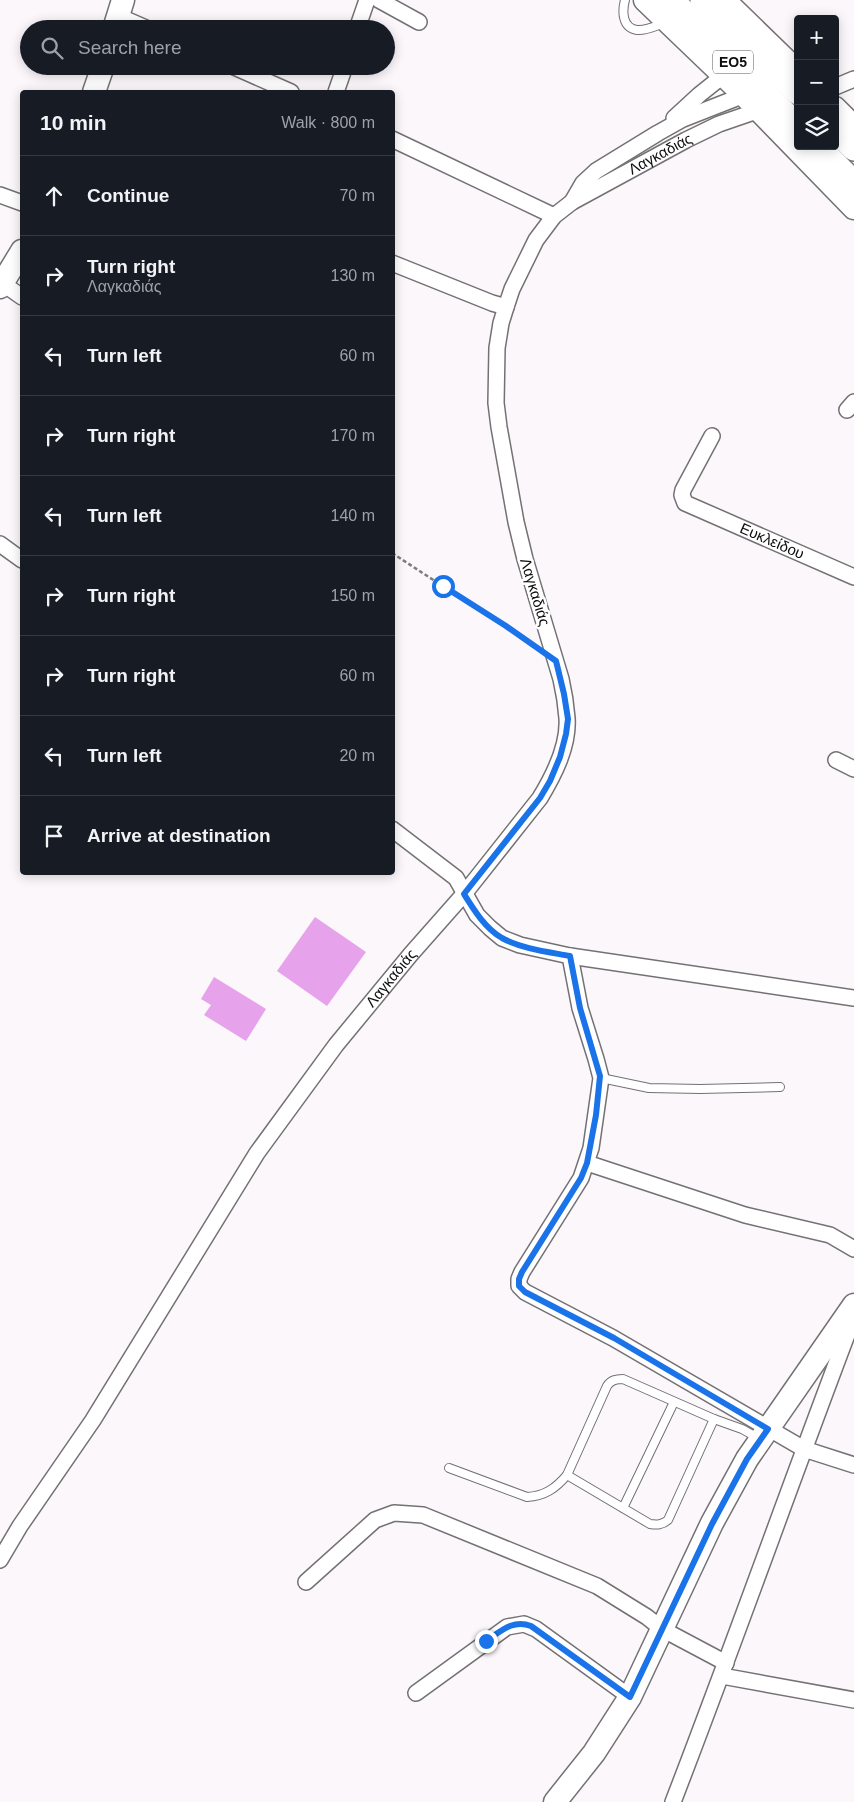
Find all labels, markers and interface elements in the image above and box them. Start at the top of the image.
map controls [794,15,839,150]
button: + [794,15,839,60]
search box [20,20,395,75]
icon: search [38,34,66,62]
text: Search here [78,37,182,58]
road number: ΕΟ5 [713,51,753,74]
button: − [794,60,839,105]
button: layers [794,105,839,150]
text: 10 min [40,111,107,134]
text: Walk · 800 m [281,114,375,131]
street label: Λαγκαδιάς [625,129,695,178]
icon: ahead [40,182,68,210]
text: Continue [87,185,169,206]
text: 70 m [339,187,375,204]
text: Turn right [87,256,175,277]
icon: right [40,262,68,290]
text: 130 m [331,267,375,284]
text: Λαγκαδιάς [87,278,161,295]
icon: left [40,342,68,370]
text: Turn left [87,345,162,366]
text: 60 m [339,347,375,364]
icon: right [40,422,68,450]
text: Turn right [87,425,175,446]
text: 170 m [331,427,375,444]
icon: left [40,502,68,530]
text: Turn left [87,505,162,526]
text: 140 m [331,507,375,524]
street label: Ευκλείδου [738,519,807,562]
street label: Λαγκαδιάς [517,556,554,628]
route start [432,575,455,598]
icon: right [40,582,68,610]
text: Turn right [87,585,175,606]
text: 150 m [331,587,375,604]
icon: right [40,662,68,690]
text: Turn right [87,665,175,686]
text: 60 m [339,667,375,684]
icon: left [40,742,68,770]
text: Turn left [87,745,162,766]
text: 20 m [339,747,375,764]
icon: arrive [40,822,68,850]
text: Arrive at destination [87,825,271,846]
street label: Λαγκαδιάς [362,945,419,1010]
route end [475,1630,498,1653]

